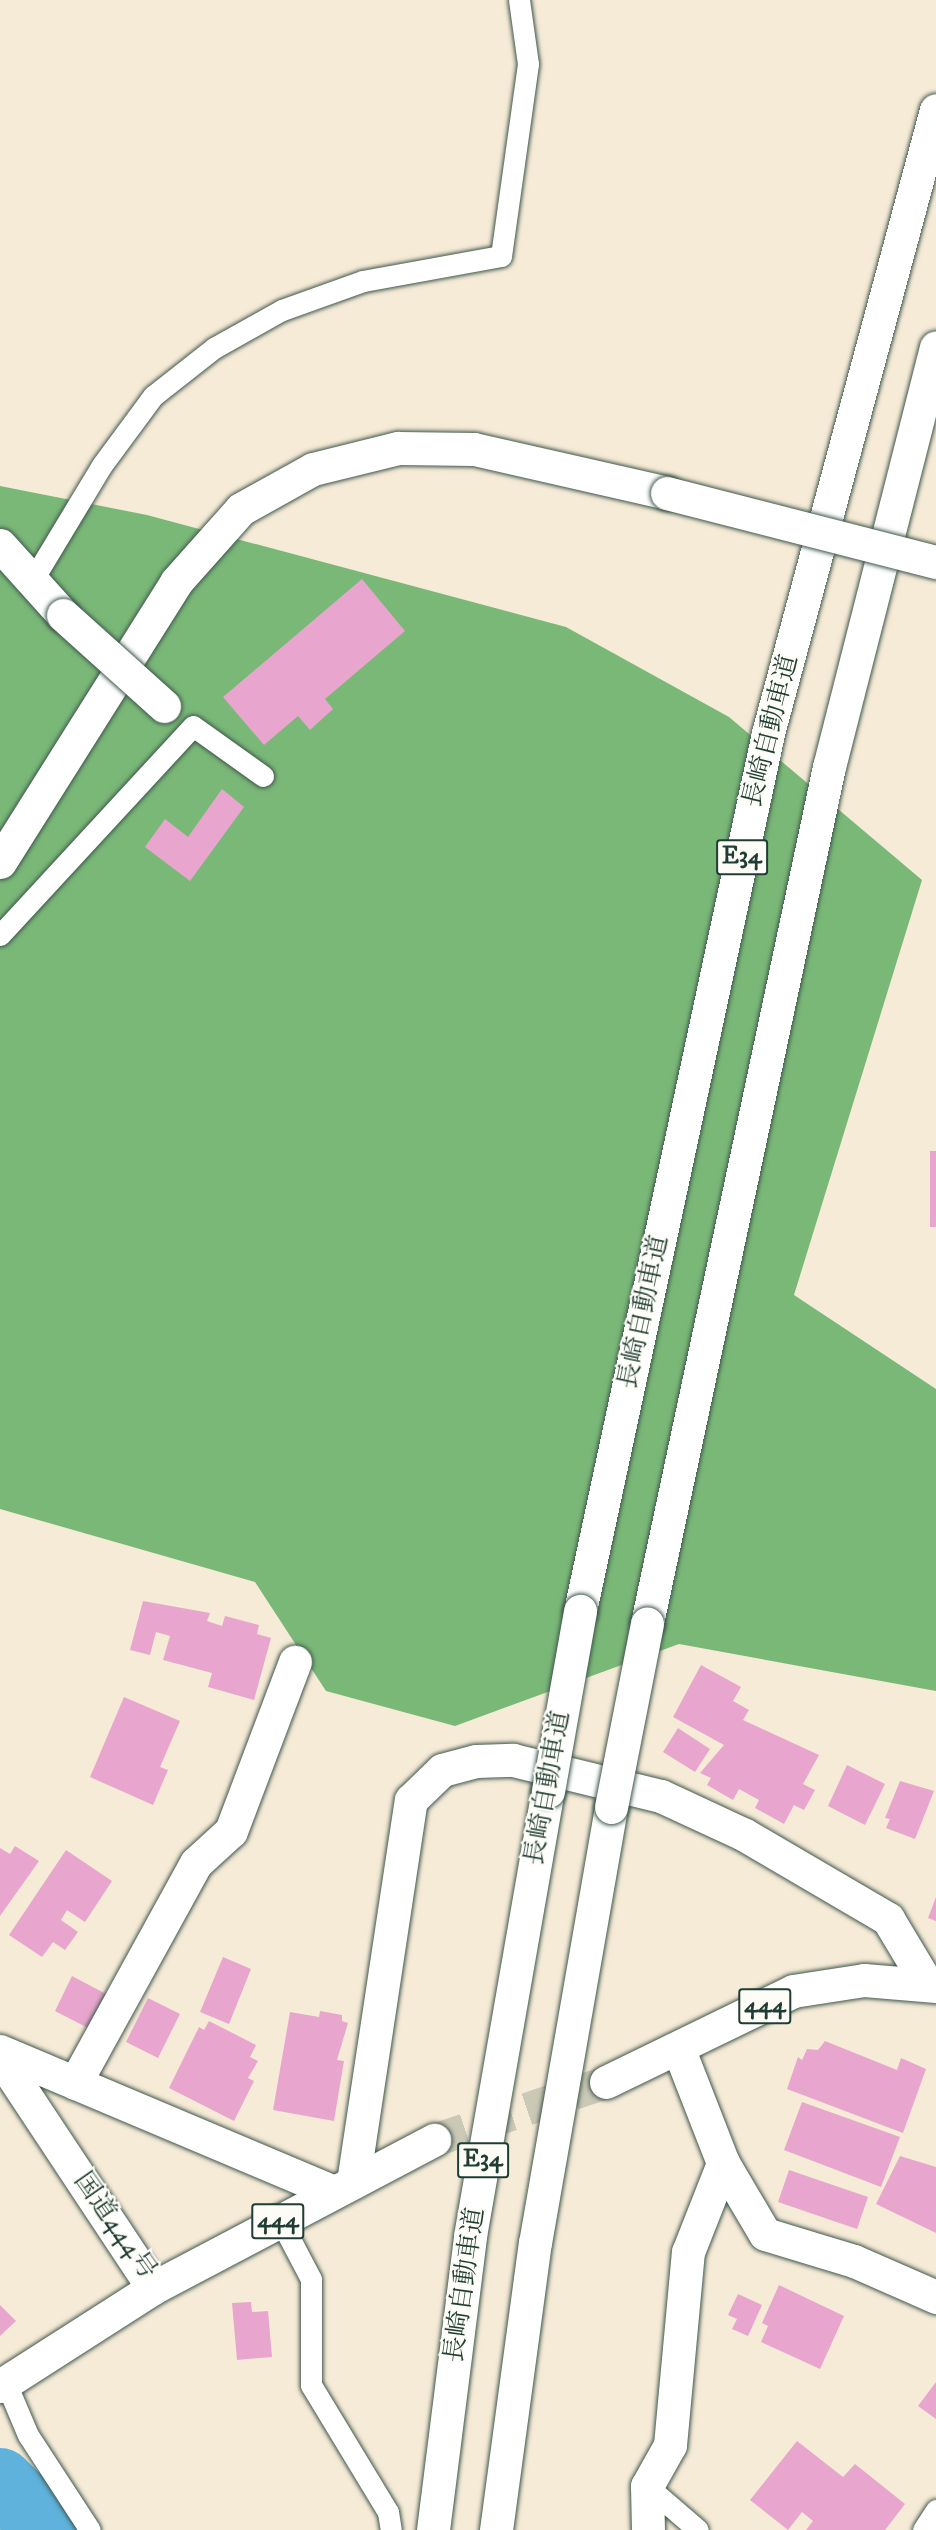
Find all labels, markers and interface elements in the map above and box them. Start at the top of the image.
street label: 長崎自動車道 [737,652,805,810]
road number: E34 [715,836,769,878]
street label: 長崎自動車道 [613,1232,675,1392]
street label: 長崎自動車道 [519,1708,577,1868]
road number: 444 [738,1985,792,2027]
road number: E34 [456,2139,510,2181]
street label: 国道444号 [67,2167,163,2285]
road number: 444 [251,2200,305,2242]
street label: 長崎自動車道 [439,2206,491,2364]

